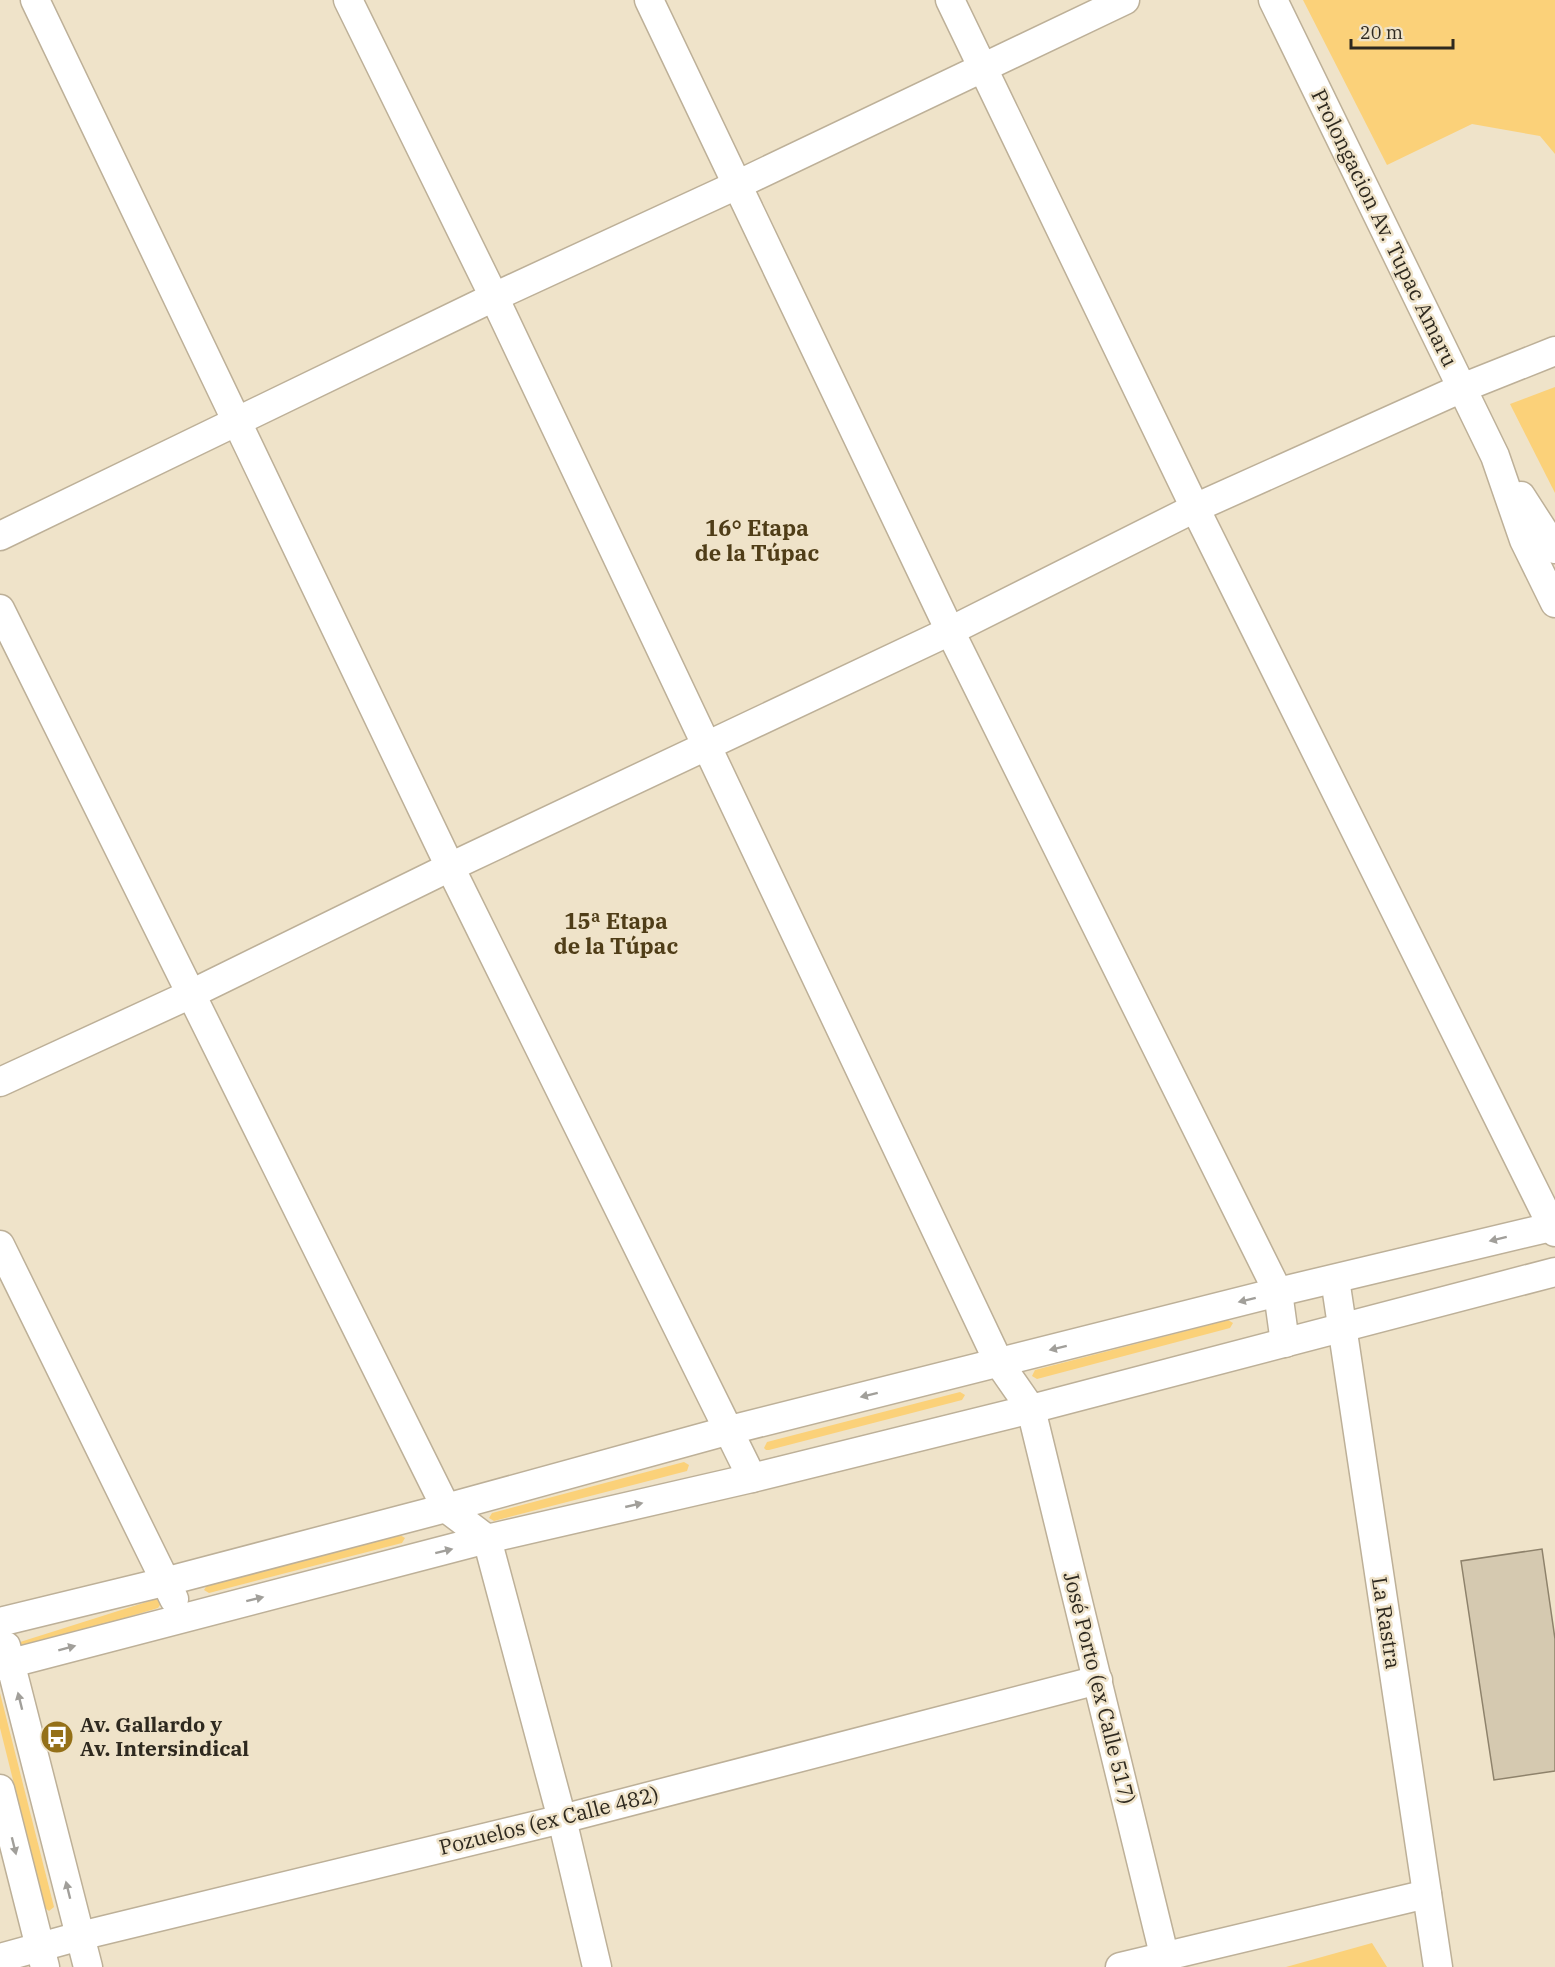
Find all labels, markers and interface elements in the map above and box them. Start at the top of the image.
scale bar [1351,12,1453,50]
text: 20 m [1360,21,1403,44]
street label: Prolongacion Av. Tupac Amaru [1305,84,1464,371]
district label: 16° Etapa de la Túpac [695,513,819,567]
district label: 15ª Etapa de la Túpac [554,906,678,960]
one-way arrow [1489,1235,1507,1245]
one-way arrow [1238,1296,1257,1306]
one-way arrow [1049,1343,1067,1353]
one-way arrow [860,1390,878,1400]
one-way arrow [625,1500,643,1510]
one-way arrow [435,1545,454,1555]
street label: José Porto (ex Calle 517) [1058,1569,1142,1807]
street label: La Rastra [1366,1575,1408,1671]
one-way arrow [247,1594,265,1603]
one-way arrow [58,1643,76,1653]
one-way arrow [14,1692,24,1710]
place label: Av. Gallardo y Av. Intersindical [80,1710,249,1762]
bus stop icon: Av. Gallardo y Av. Intersindical [39,1719,75,1755]
street label: Pozuelos (ex Calle 482) [436,1779,662,1861]
one-way arrow [10,1837,20,1855]
one-way arrow [63,1881,72,1899]

